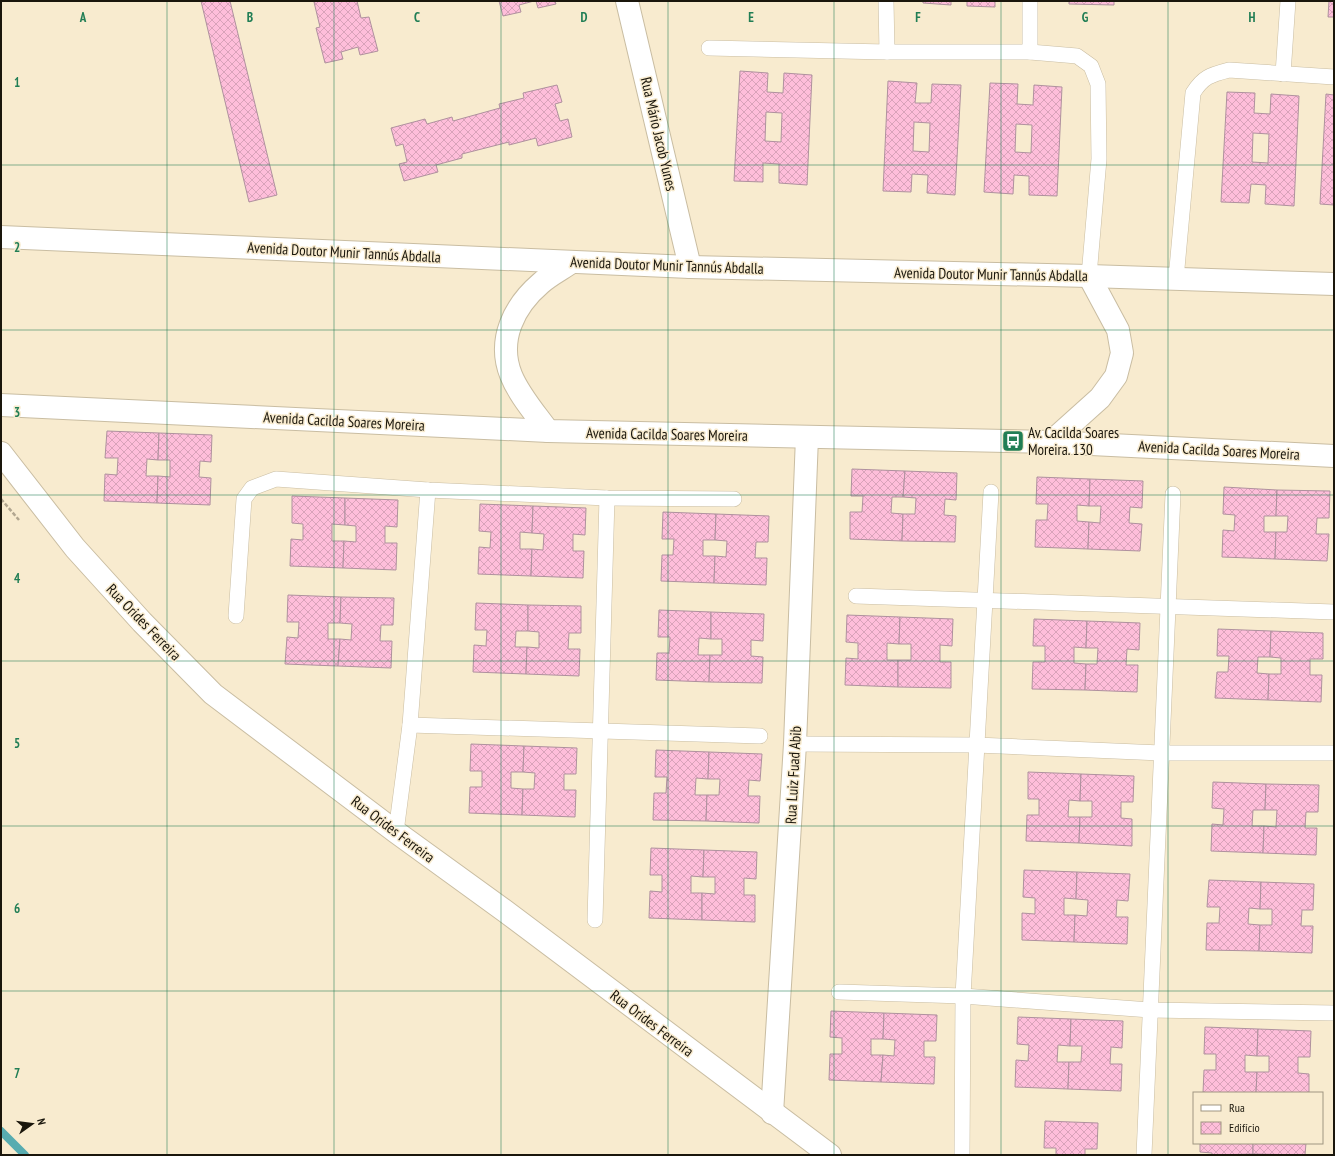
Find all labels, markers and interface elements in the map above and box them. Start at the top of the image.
text: A [79,9,87,26]
text: B [247,9,253,26]
text: C [414,9,420,26]
text: D [581,9,588,26]
text: E [748,9,754,26]
text: F [915,9,921,26]
text: G [1082,9,1089,26]
text: H [1249,9,1256,26]
text: 1 [14,74,20,91]
street label: Rua Mário Jacob Yunes [637,75,681,193]
street label: Avenida Doutor Munir Tannús Abdalla [247,237,441,267]
text: 2 [14,239,20,256]
street label: Avenida Doutor Munir Tannús Abdalla [570,252,764,278]
street label: Avenida Doutor Munir Tannús Abdalla [894,263,1088,285]
text: 3 [14,404,20,421]
street label: Avenida Cacilda Soares Moreira [263,407,425,435]
street label: Avenida Cacilda Soares Moreira [586,423,748,445]
place label: Av. Cacilda Soares Moreira. 130 [1028,423,1119,459]
bus stop icon: Av. Cacilda Soares Moreira. 130 [1000,428,1026,454]
street label: Avenida Cacilda Soares Moreira [1138,436,1300,464]
text: 4 [14,570,21,587]
street label: Rua Orides Ferreira [103,580,185,664]
street label: Rua Luiz Fuad Abib [781,725,805,825]
text: 5 [14,735,20,752]
street label: Rua Orides Ferreira [348,791,438,867]
text: 6 [14,900,20,917]
street label: Rua Orides Ferreira [607,985,697,1061]
text: 7 [14,1065,20,1082]
legend [1193,1092,1323,1144]
text: Rua [1229,1100,1245,1115]
north arrow [12,1104,52,1144]
text: N [34,1117,49,1126]
text: Edifício [1229,1120,1260,1135]

